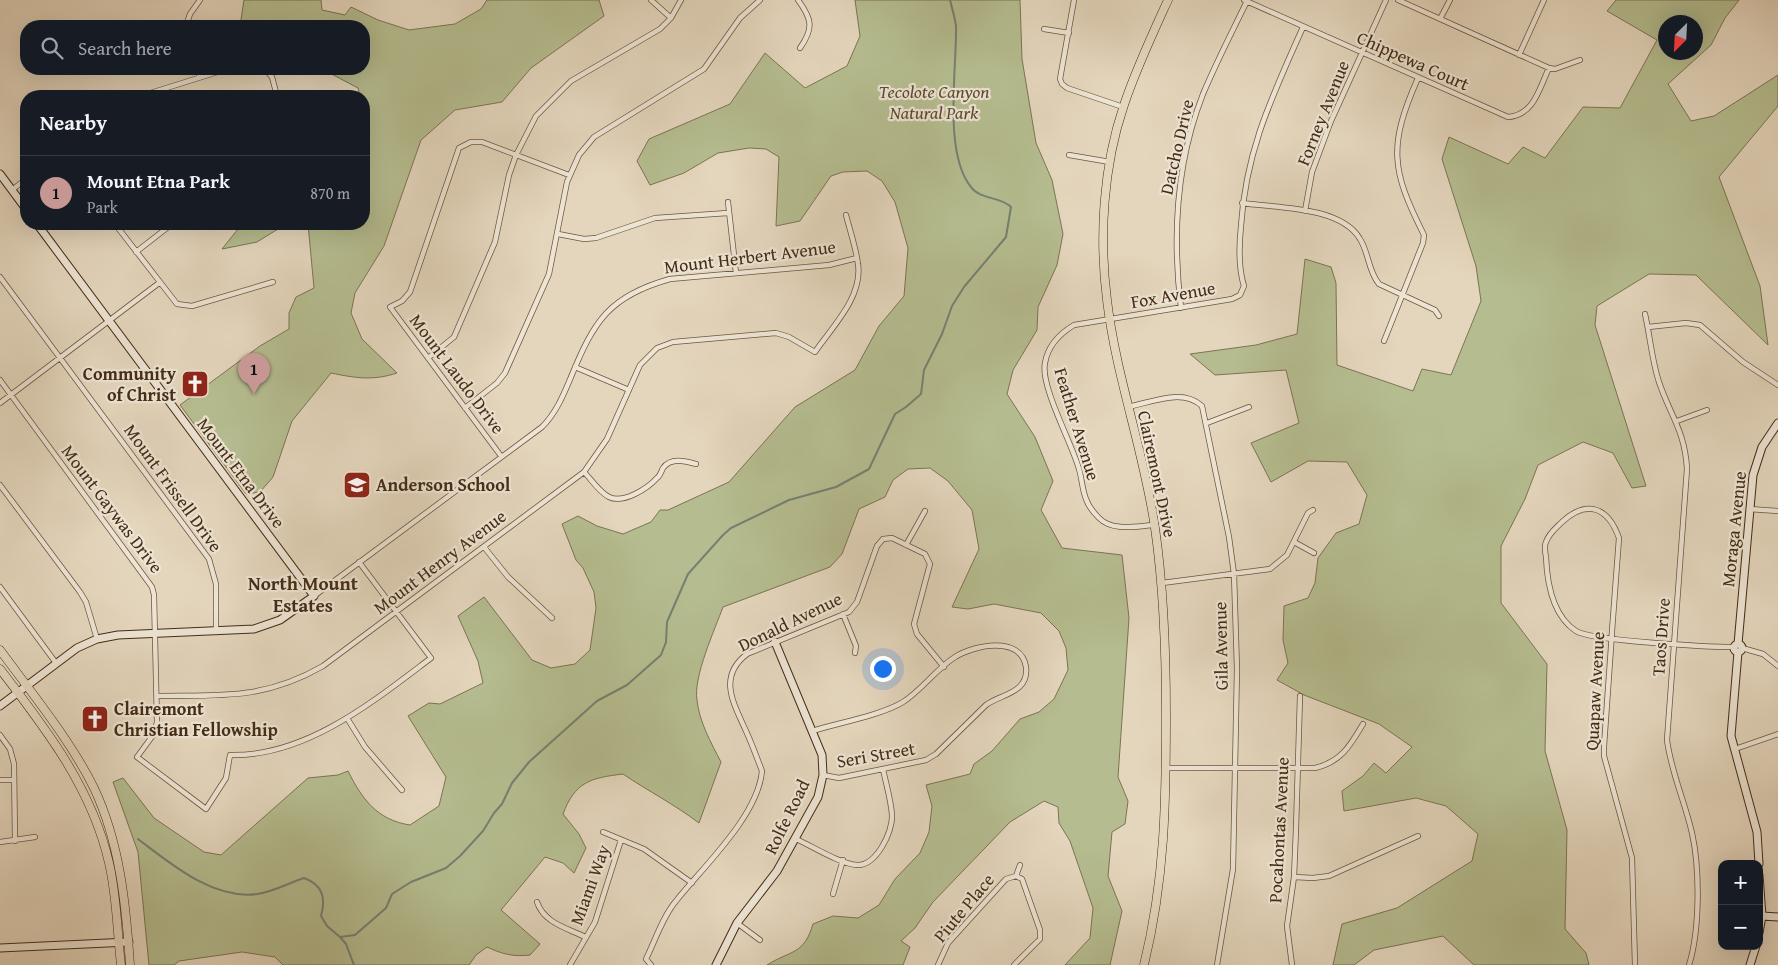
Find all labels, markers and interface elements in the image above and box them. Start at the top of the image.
north arrow [1658,15,1703,60]
search box [20,20,370,75]
street label: Chippewa Court [1353,24,1474,98]
icon: search [38,34,66,62]
text: Search here [78,34,172,62]
street label: Forney Avenue [1289,56,1356,170]
park label: Tecolote Canyon Natural Park [879,78,989,126]
street label: Datcho Drive [1152,97,1201,197]
text: Nearby [40,107,107,138]
text: Mount Etna Park [87,167,230,195]
text: 1 [52,181,60,205]
text: 870 m [310,181,350,205]
text: Park [87,195,118,219]
street label: Mount Herbert Avenue [663,233,837,280]
street label: Fox Avenue [1129,274,1217,315]
street label: Mount Laudo Drive [403,308,512,439]
pin: 1 [238,353,270,394]
place label: Community of Christ [83,360,177,408]
street label: Feather Avenue [1048,364,1107,484]
church icon: Community of Christ [180,369,210,399]
street label: Clairemont Drive [1131,408,1184,540]
street label: Mount Etna Drive [191,412,292,534]
street label: Mount Frissell Drive [118,418,229,557]
street label: Mount Gaywas Drive [55,439,170,579]
school or university icon: Anderson School [342,470,372,500]
street label: Moraga Avenue [1714,470,1753,588]
place label: Anderson School [376,471,511,498]
street label: Mount Henry Avenue [368,503,512,621]
district label: North Mount Estates [248,569,359,619]
street label: Donald Avenue [733,585,846,658]
street label: Taos Drive [1644,597,1677,677]
street label: Gila Avenue [1206,602,1235,690]
street label: Quapaw Avenue [1578,631,1611,751]
your location [870,656,896,682]
place label: Clairemont Christian Fellowship [114,695,278,743]
church icon: Clairemont Christian Fellowship [80,704,110,734]
street label: Seri Street [835,734,918,775]
street label: Pocahontas Avenue [1261,756,1296,904]
street label: Rolfe Road [757,774,816,859]
street label: Miami Way [562,841,617,929]
map controls [1718,860,1763,950]
button: + [1718,860,1763,905]
street label: Piute Place [927,867,1001,948]
button: − [1718,905,1763,950]

